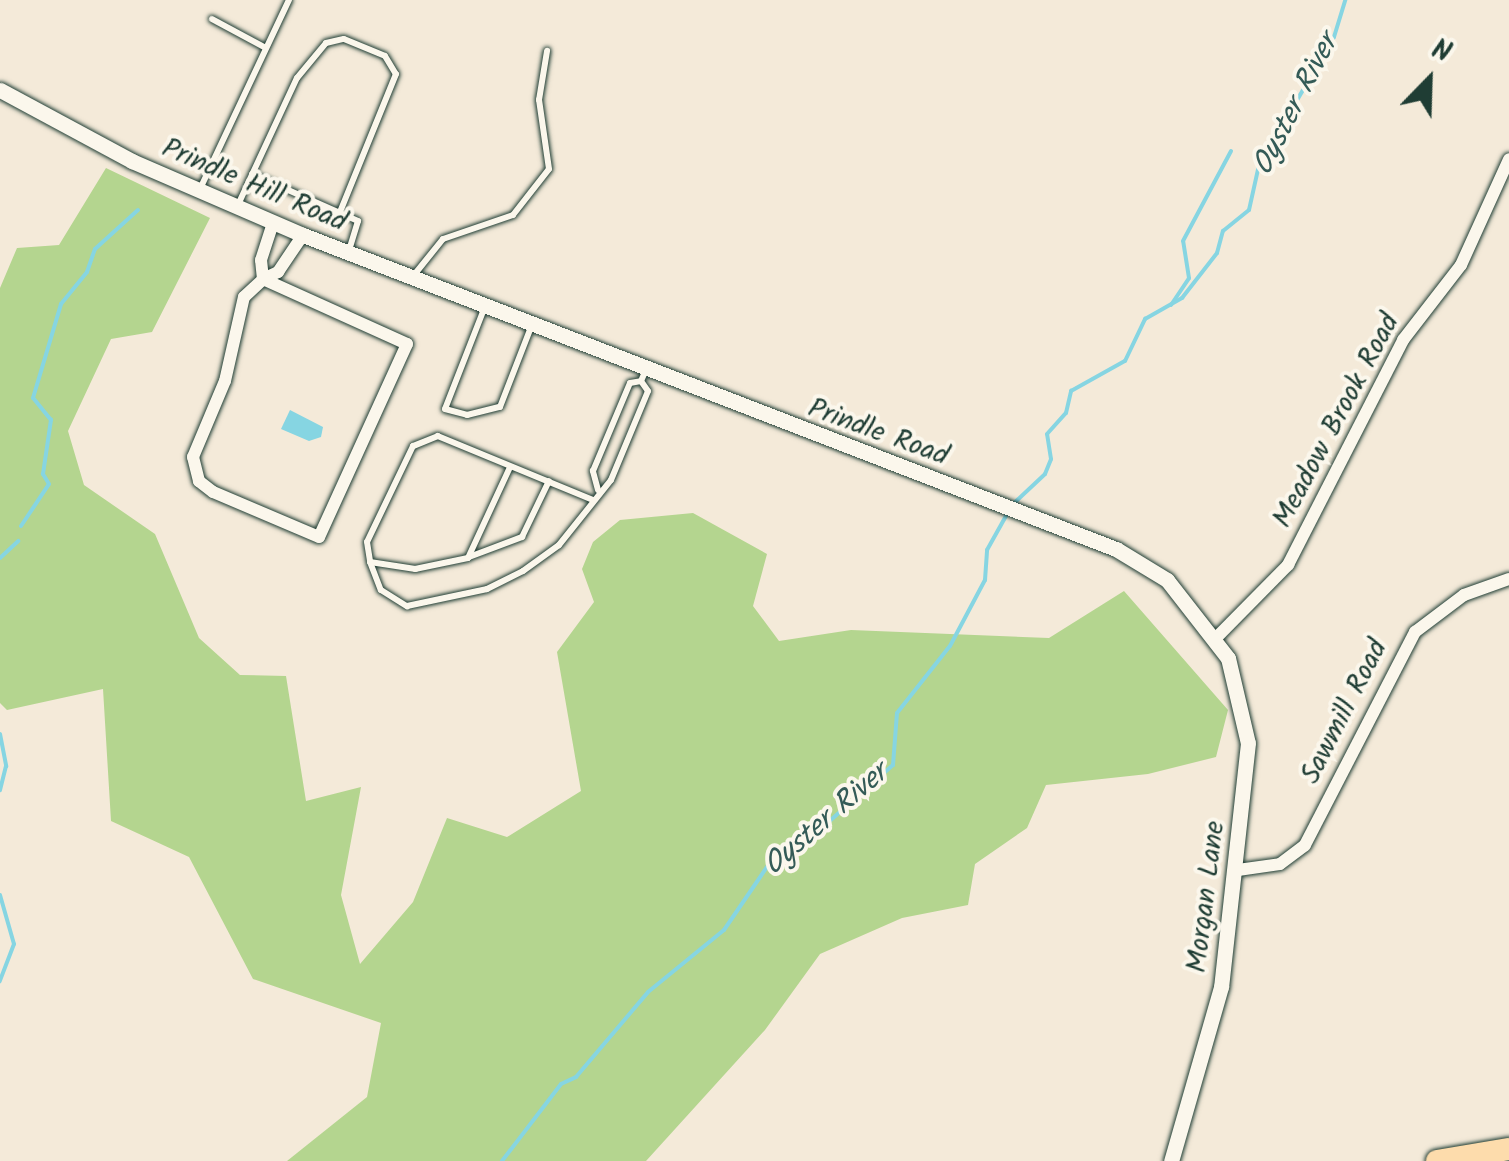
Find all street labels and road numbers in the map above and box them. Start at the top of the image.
street label: Prindle Hill Road [157,132,351,240]
street label: Meadow Brook Road [1266,308,1408,534]
street label: Prindle Road [803,392,953,474]
street label: Sawmill Road [1294,634,1396,790]
street label: Morgan Lane [1181,819,1233,975]

